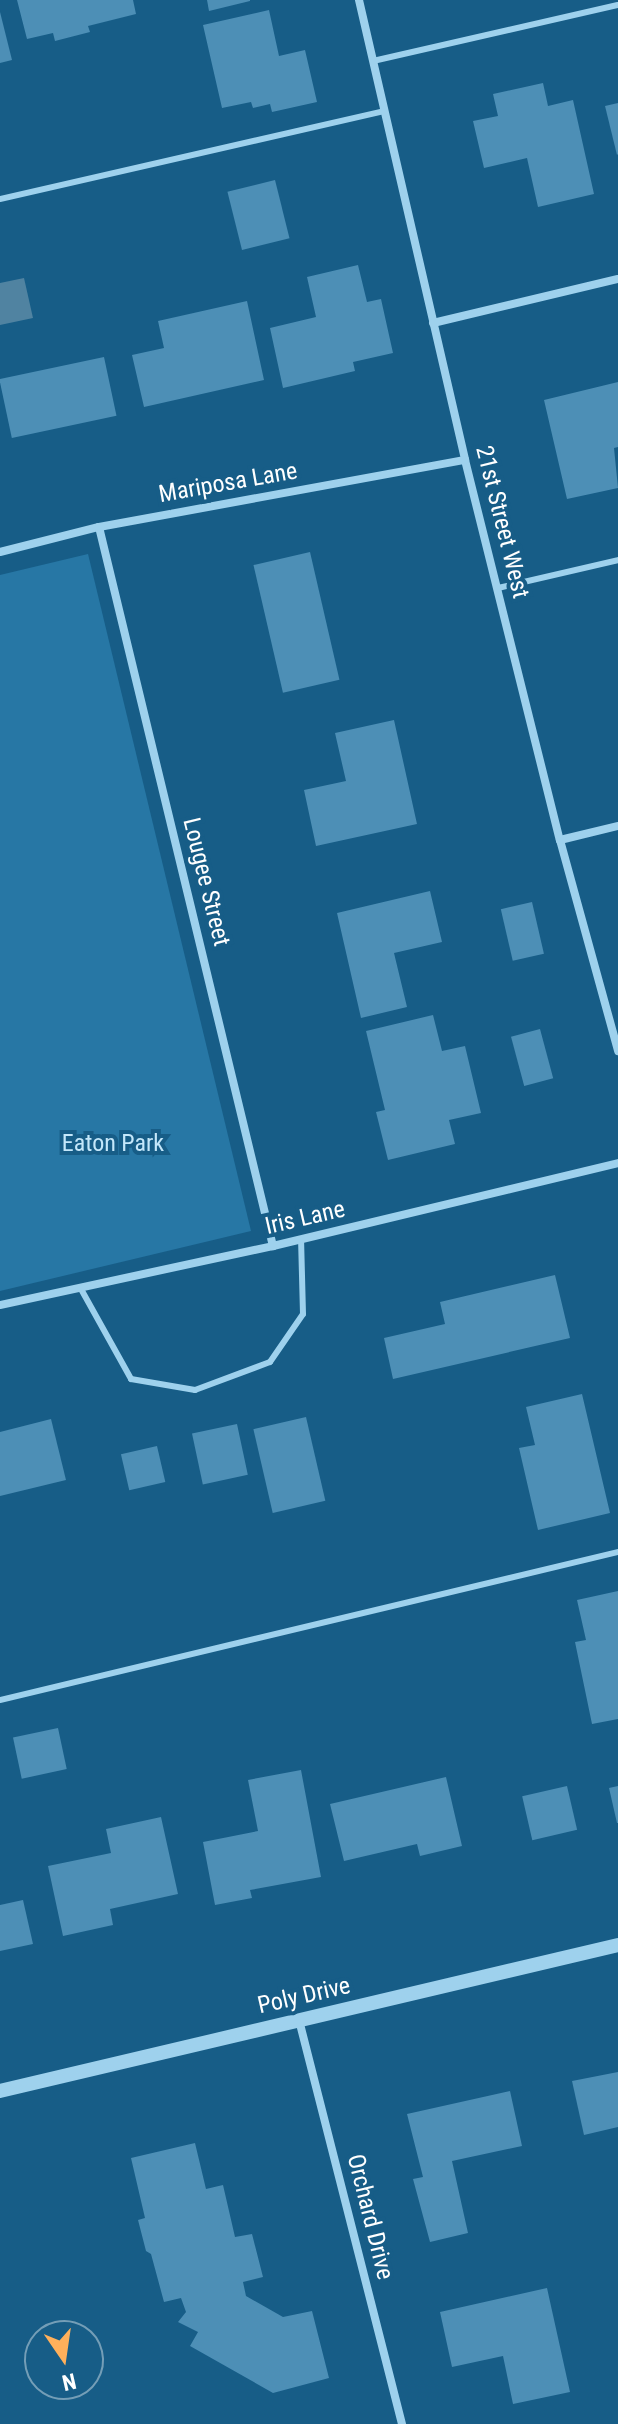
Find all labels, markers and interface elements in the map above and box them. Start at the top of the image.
street label: 21st Street West [469,443,535,601]
street label: Mariposa Lane [157,457,299,509]
street label: Lougee Street [176,815,236,949]
park label: Eaton Park [62,1130,164,1158]
street label: Iris Lane [262,1195,348,1241]
street label: Poly Drive [255,1971,353,2021]
street label: Orchard Drive [341,2151,399,2283]
north arrow [24,2320,104,2400]
text: N [60,2368,78,2396]

